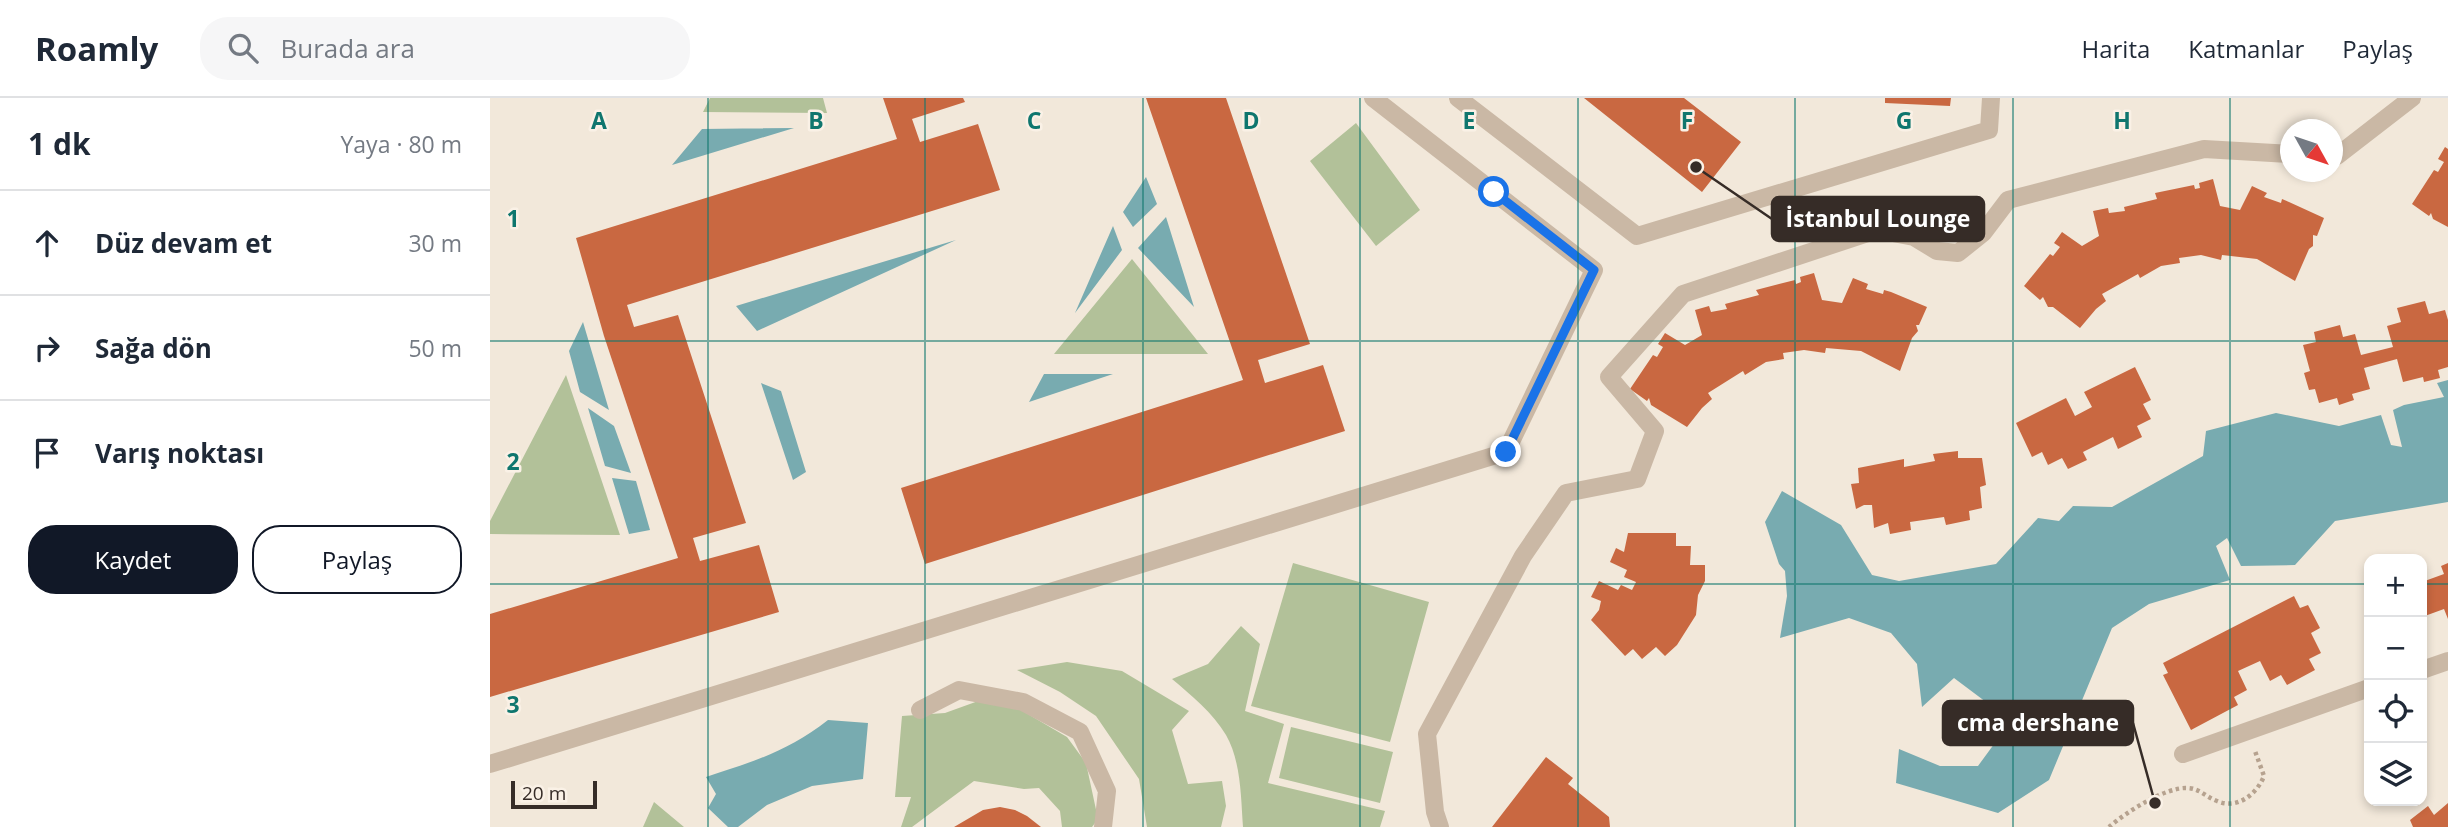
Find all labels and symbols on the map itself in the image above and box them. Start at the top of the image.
text: A [591,104,607,136]
text: B [808,104,824,136]
text: C [1027,104,1041,136]
text: D [1242,104,1260,136]
text: E [1463,104,1475,136]
text: F [1681,104,1693,136]
text: G [1896,104,1912,136]
text: H [2113,104,2131,136]
north arrow [2280,119,2343,182]
route start [1478,176,1509,207]
callout: İstanbul Lounge [1772,197,1984,241]
text: 1 [506,202,520,234]
text: İstanbul Lounge [1786,202,1970,234]
route end [1490,436,1521,467]
text: 2 [506,445,520,477]
text: 3 [506,688,520,720]
callout: cma dershane [1943,701,2133,745]
text: cma dershane [1957,706,2119,738]
scale bar [511,778,597,810]

